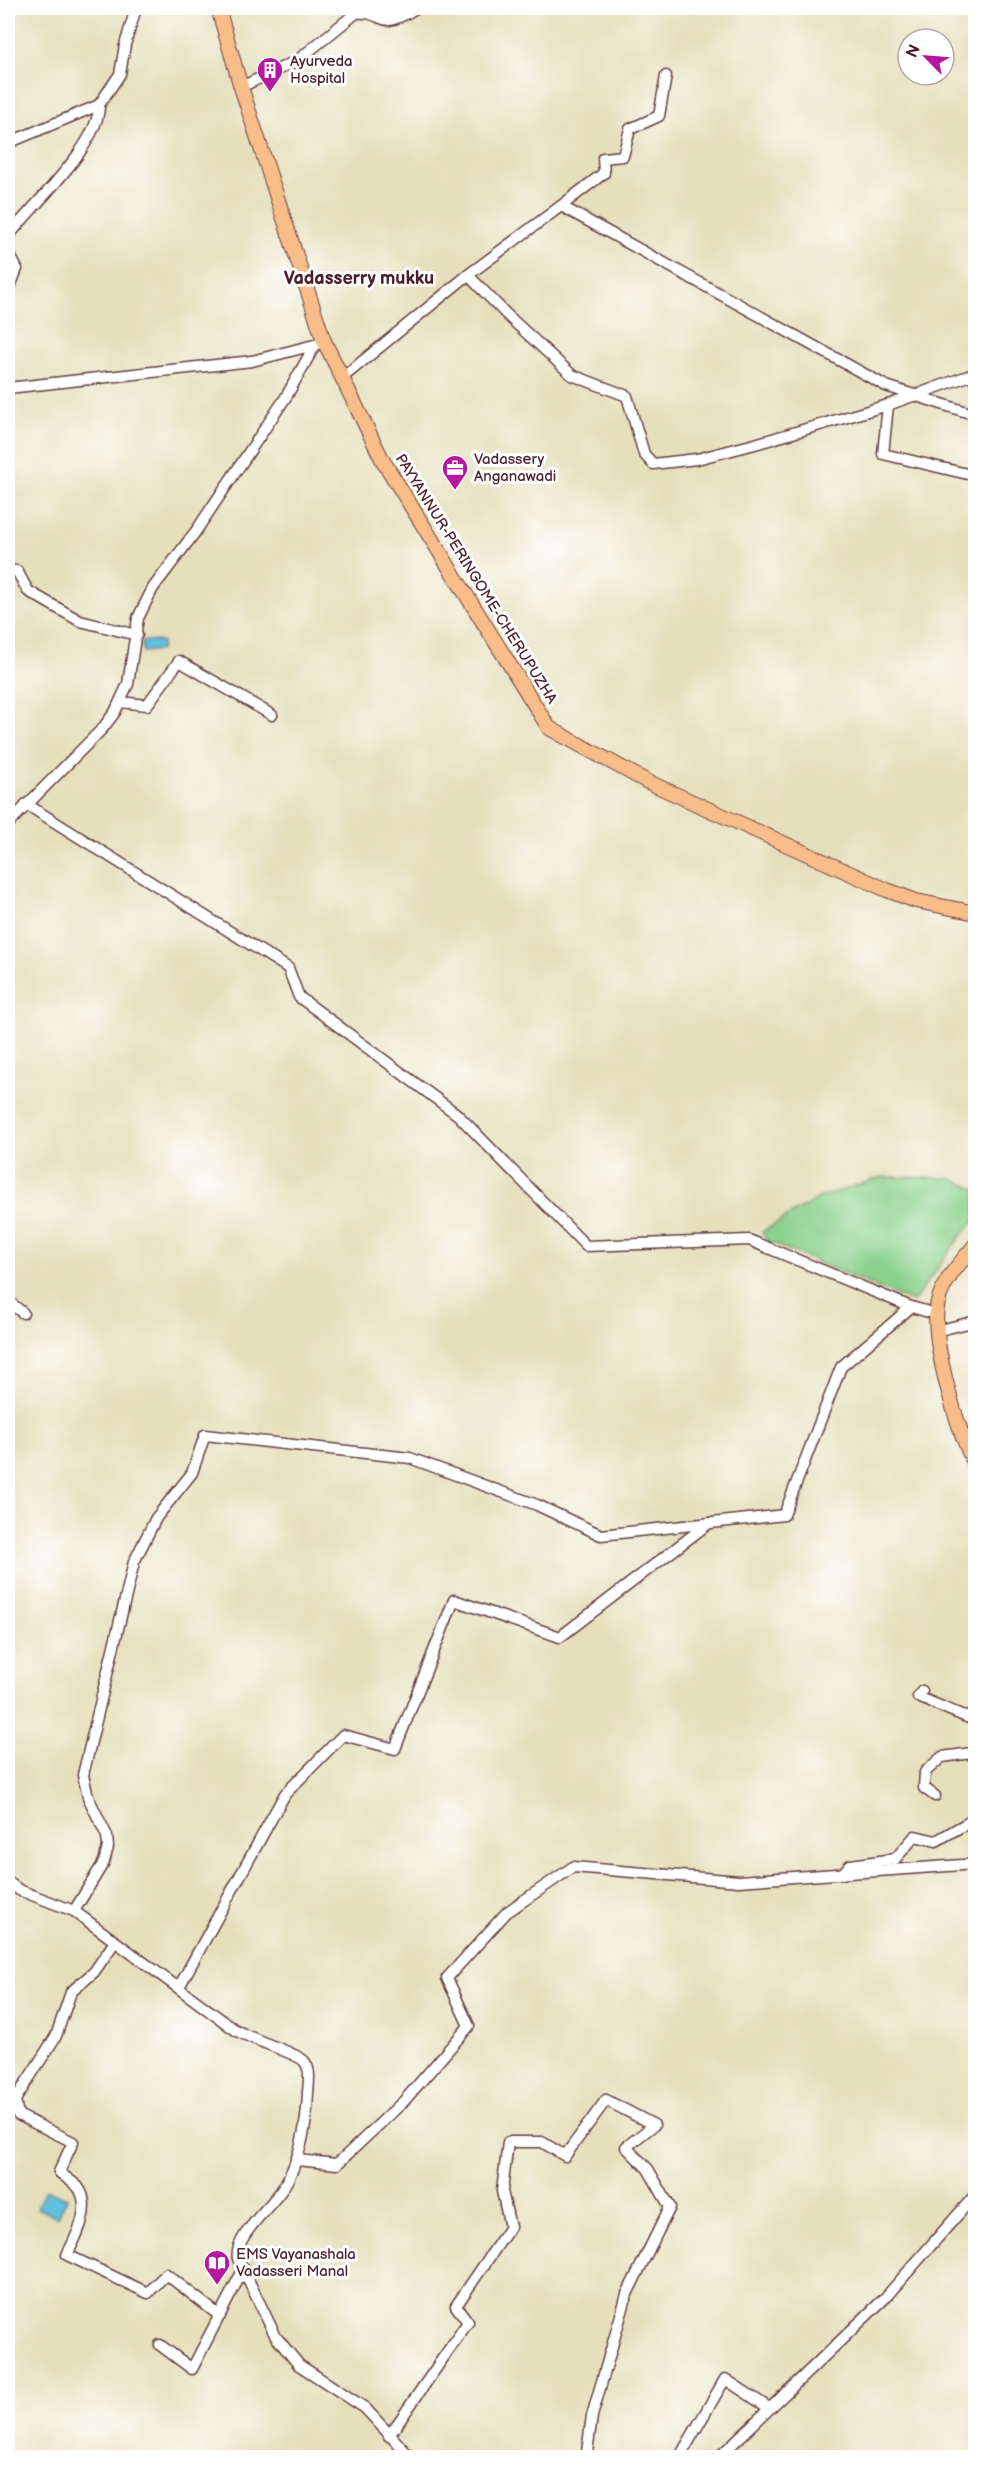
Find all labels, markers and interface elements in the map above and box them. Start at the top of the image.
north arrow [896,27,956,87]
text: N [903,42,925,61]
place label: Ayurveda Hospital [290,52,353,88]
building icon: Ayurveda Hospital [255,55,285,93]
district label: Vadasserry mukku [284,268,434,289]
place label: Vadassery Anganawadi [474,450,556,486]
street label: PAYYANNUR-PERINGOME-CHERUPUZHA [391,451,562,708]
office icon: Vadassery Anganawadi [440,453,470,491]
place label: EMS Vayanashala Vadasseri Manal [236,2245,356,2281]
library icon: EMS Vayanashala Vadasseri Manal [202,2248,232,2286]

